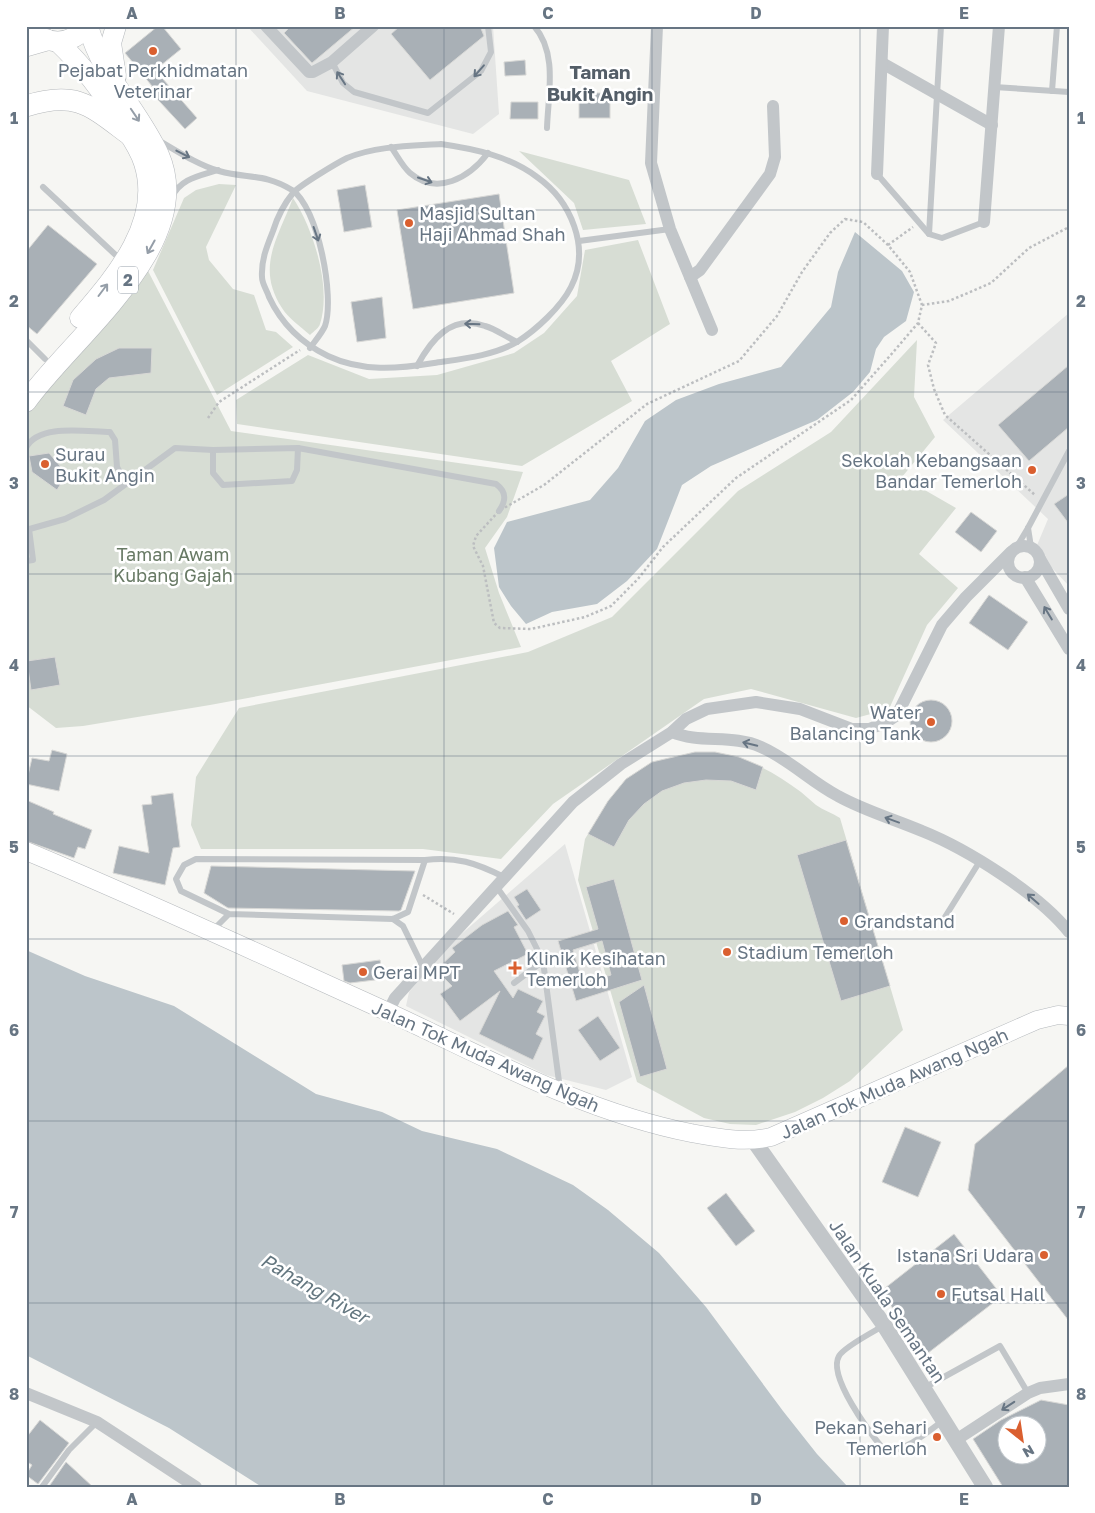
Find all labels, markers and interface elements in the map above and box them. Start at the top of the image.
text: A [126,3,138,23]
text: B [334,3,346,23]
text: C [542,3,554,23]
text: D [750,3,762,23]
text: E [959,3,969,23]
marker: Pejabat Perkhidmatan Veterinar [147,45,159,57]
place label: Pejabat Perkhidmatan Veterinar [58,59,248,102]
district label: Taman Bukit Angin [547,60,653,105]
one-way arrow [473,65,484,78]
one-way arrow [336,71,346,85]
text: 1 [10,108,18,128]
one-way arrow [129,108,140,122]
text: 1 [1077,108,1085,128]
one-way arrow [175,150,190,159]
one-way arrow [417,176,432,185]
place label: Masjid Sultan Haji Ahmad Shah [419,202,566,245]
marker: Masjid Sultan Haji Ahmad Shah [403,217,415,229]
one-way arrow [312,226,322,242]
one-way arrow [145,239,155,253]
road number: 2 [118,266,138,294]
one-way arrow [98,283,108,297]
text: 2 [9,291,19,311]
text: 2 [1076,291,1086,311]
one-way arrow [464,320,480,329]
place label: Surau Bukit Angin [55,443,155,486]
place label: Sekolah Kebangsaan Bandar Temerloh [841,449,1022,492]
marker: Surau Bukit Angin [39,458,51,470]
marker: Sekolah Kebangsaan Bandar Temerloh [1026,464,1038,476]
text: 3 [9,473,19,493]
text: 3 [1076,473,1086,493]
park label: Taman Awam Kubang Gajah [113,543,233,586]
one-way arrow [1042,606,1052,620]
text: 4 [9,655,19,675]
text: 4 [1076,655,1086,675]
place label: Water Balancing Tank [790,701,921,744]
marker: Water Balancing Tank [925,716,937,728]
one-way arrow [742,739,758,748]
one-way arrow [885,815,900,824]
text: 5 [9,837,19,857]
text: 5 [1076,837,1086,857]
one-way arrow [1027,894,1040,905]
place label: Grandstand [854,910,955,932]
marker: Grandstand [838,915,850,927]
place label: Stadium Temerloh [737,941,894,963]
marker: Stadium Temerloh [721,946,733,958]
place label: Klinik Kesihatan Temerloh [526,947,666,990]
place label: Gerai MPT [373,961,461,983]
marker: Klinik Kesihatan Temerloh [508,961,522,975]
marker: Gerai MPT [357,966,369,978]
street label: Jalan Tok Muda Awang Ngah [369,996,603,1116]
text: 6 [9,1020,19,1040]
text: 6 [1076,1020,1086,1040]
street label: Jalan Tok Muda Awang Ngah [777,1023,1011,1143]
text: 7 [10,1202,19,1222]
text: 7 [1077,1202,1086,1222]
street label: Jalan Kuala Semantan [825,1215,951,1387]
place label: Istana Sri Udara [896,1244,1034,1266]
water label: Pahang River [257,1248,375,1329]
marker: Istana Sri Udara [1038,1249,1050,1261]
place label: Futsal Hall [951,1283,1045,1305]
marker: Futsal Hall [935,1288,947,1300]
text: 8 [9,1384,19,1404]
text: 8 [1076,1384,1086,1404]
one-way arrow [1001,1401,1015,1411]
place label: Pekan Sehari Temerloh [814,1416,927,1459]
north arrow [998,1416,1048,1466]
marker: Pekan Sehari Temerloh [931,1431,943,1443]
text: N [1020,1442,1038,1462]
text: A [126,1489,138,1509]
text: B [334,1489,346,1509]
text: C [542,1489,554,1509]
text: D [750,1489,762,1509]
text: E [959,1489,969,1509]

